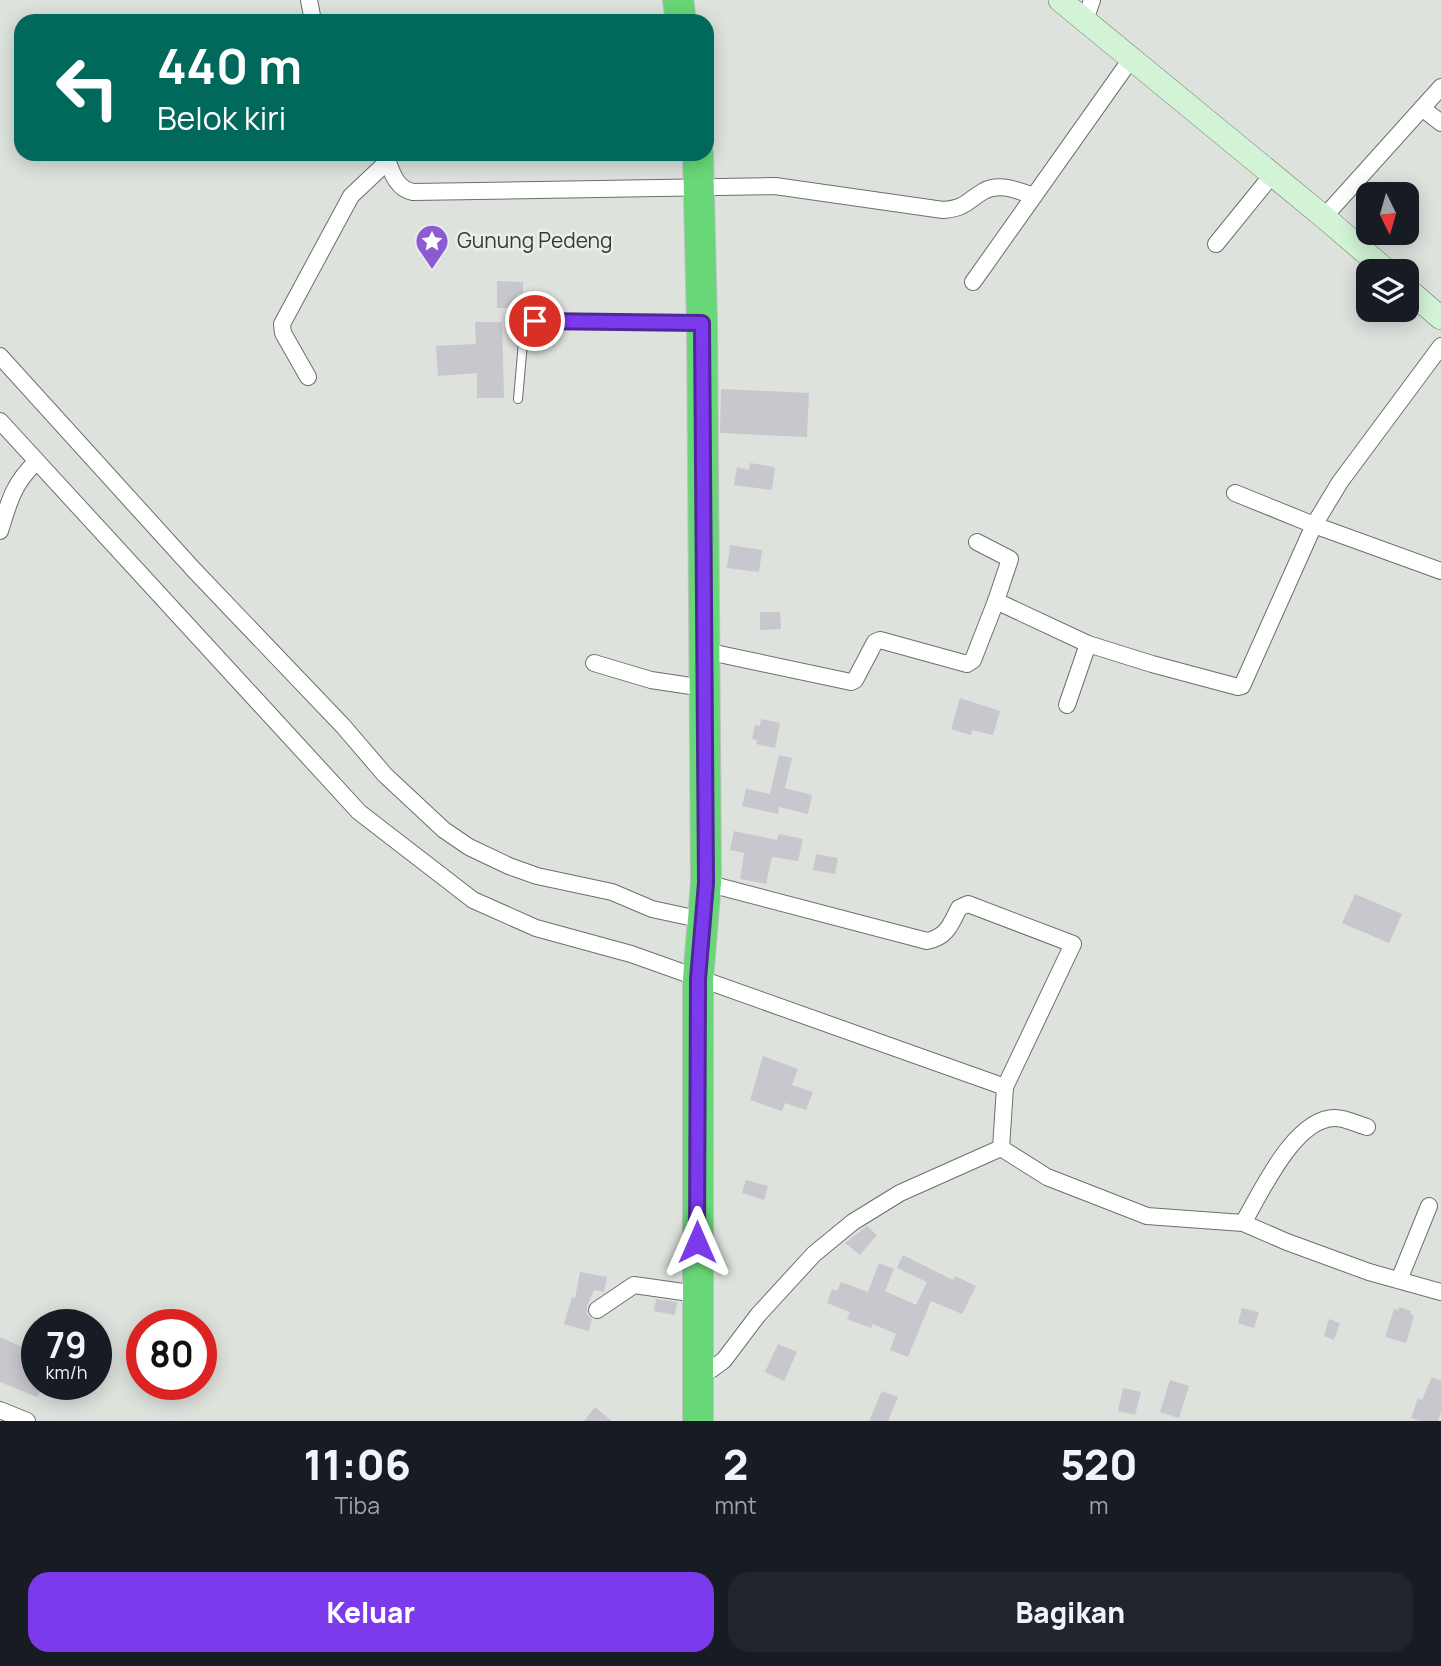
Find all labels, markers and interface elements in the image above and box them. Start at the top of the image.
text: 440 m [157,32,302,99]
icon: left [42,42,133,133]
text: Belok kiri [157,96,286,140]
north arrow [1356,182,1419,245]
map controls [1356,182,1419,322]
place icon: Gunung Pedeng [413,222,451,271]
place label: Gunung Pedeng [457,226,613,254]
button: layers [1356,259,1419,322]
pin [505,291,565,351]
icon: arrive [516,302,554,340]
position arrow [660,1205,734,1279]
speed limit sign: 80 [126,1309,217,1400]
text: 79 [46,1321,87,1369]
text: km/h [46,1360,87,1384]
text: 11:06 [303,1435,411,1493]
text: 2 [723,1435,748,1493]
text: 520 [1060,1435,1138,1493]
text: Tiba [334,1489,380,1521]
text: mnt [714,1489,757,1521]
text: m [1089,1489,1109,1521]
button: Keluar [28,1572,714,1652]
button: Bagikan [728,1572,1413,1652]

